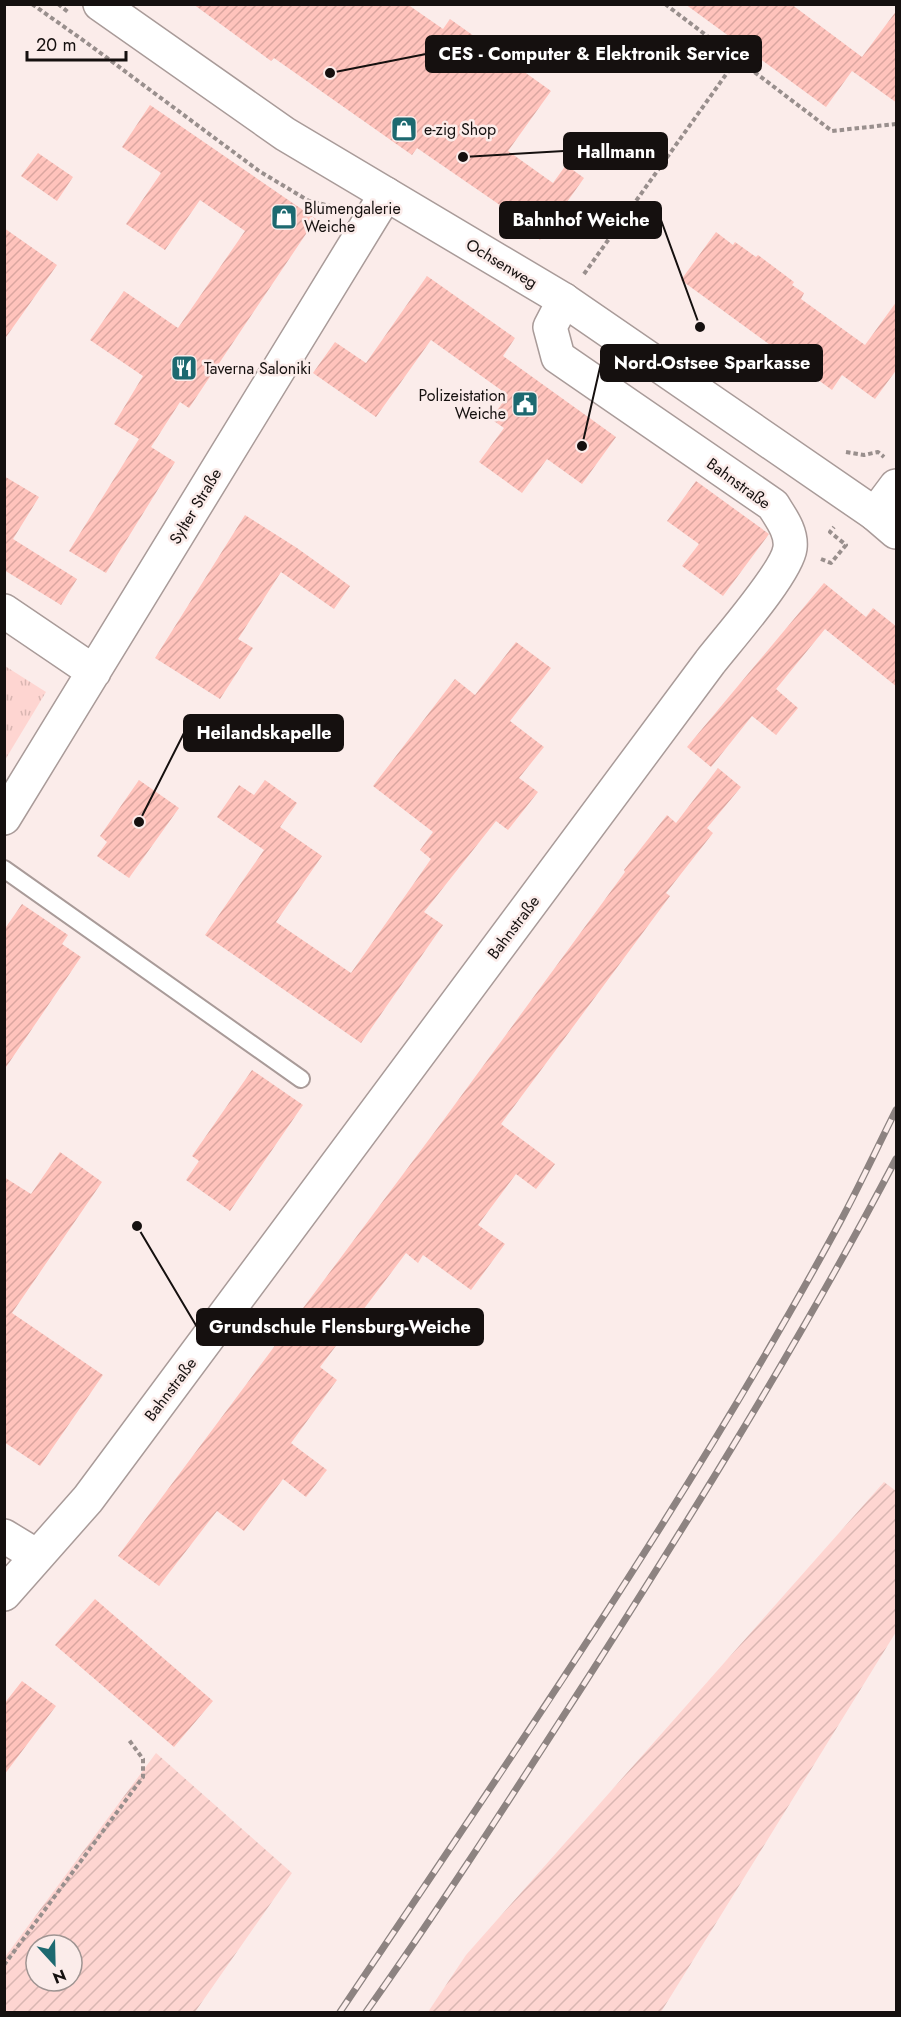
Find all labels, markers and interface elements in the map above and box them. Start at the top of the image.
scale bar [27,24,126,62]
text: 20 m [36,32,76,58]
callout: CES - Computer & Elektronik Service [426,36,761,72]
text: CES - Computer & Elektronik Service [439,41,749,67]
shop icon: e-zig Shop [389,114,419,144]
place label: e-zig Shop [424,118,496,141]
callout: Hallmann [564,133,667,169]
text: Hallmann [577,139,655,165]
place label: Blumengalerie Weiche [304,197,401,238]
shop icon: Blumengalerie Weiche [269,202,299,232]
callout: Bahnhof Weiche [500,202,661,238]
text: Bahnhof Weiche [512,207,650,233]
street label: Ochsenweg [462,233,542,294]
callout: Nord-Ostsee Sparkasse [601,345,822,381]
text: Nord-Ostsee Sparkasse [614,350,810,376]
restaurant icon: Taverna Saloniki [169,353,199,383]
place label: Taverna Saloniki [204,357,312,380]
place label: Polizeistation Weiche [418,384,506,425]
public building icon: Polizeistation Weiche [510,389,540,419]
street label: Bahnstraße [702,452,775,515]
street label: Sylter Straße [164,464,227,549]
callout: Heilandskapelle [184,715,343,751]
text: Heilandskapelle [196,720,332,746]
street label: Bahnstraße [482,891,545,964]
callout: Grundschule Flensburg-Weiche [197,1309,483,1345]
text: Grundschule Flensburg-Weiche [209,1314,471,1340]
street label: Bahnstraße [139,1353,202,1426]
north arrow [24,1933,84,1993]
text: N [49,1963,70,1989]

